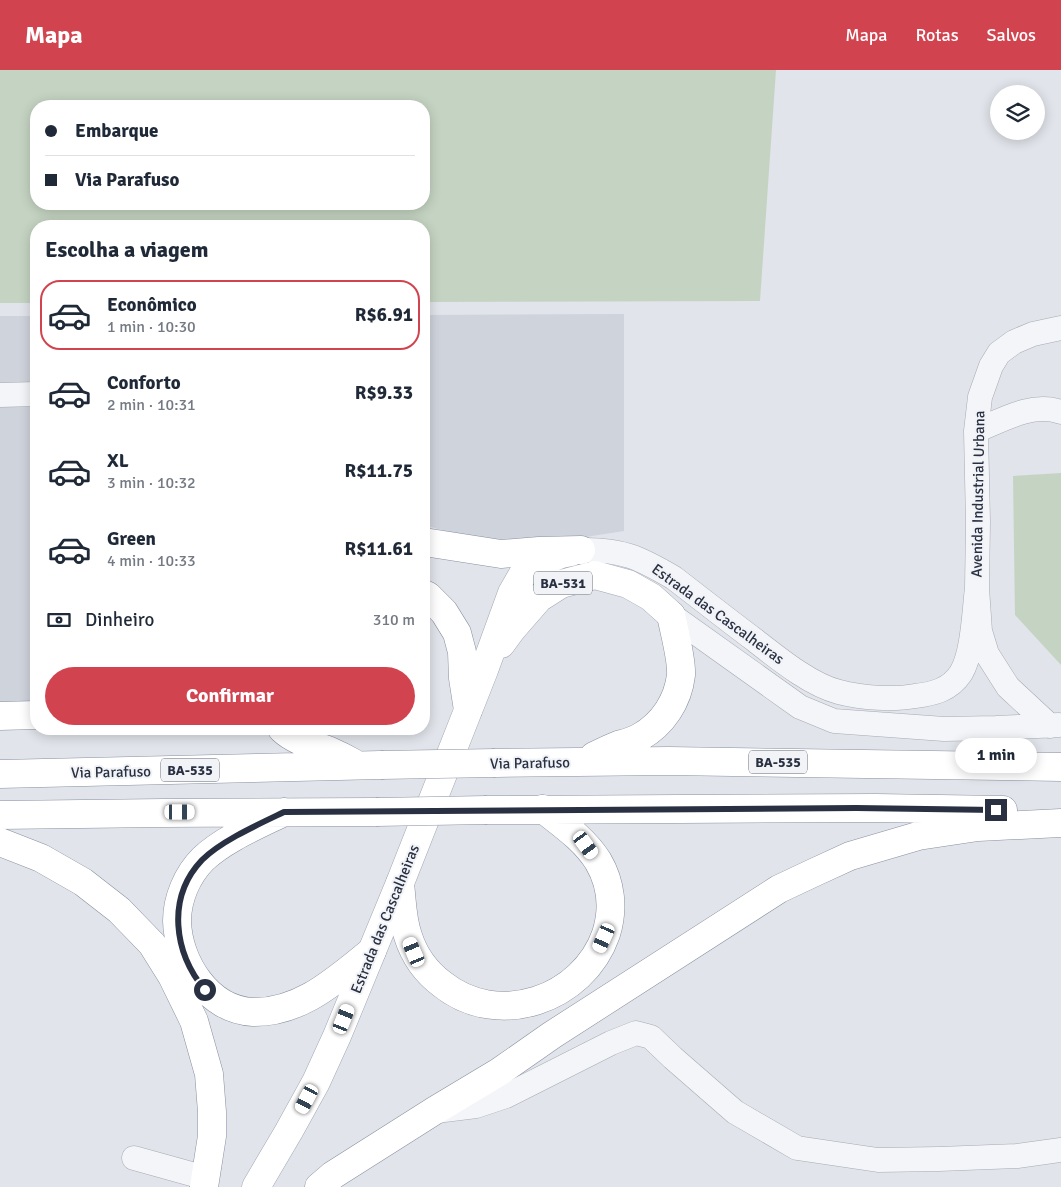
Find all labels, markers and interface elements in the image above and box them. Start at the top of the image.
text: Mapa [25,20,83,50]
text: Mapa [845,24,888,46]
text: Rotas [916,24,959,46]
text: Salvos [987,24,1036,46]
map controls [990,85,1045,140]
button: layers [990,85,1045,140]
text: Embarque [75,119,159,143]
text: Via Parafuso [75,168,179,192]
text: Escolha a viagem [45,236,209,263]
icon: car [47,293,92,338]
text: Econômico [107,293,197,317]
text: R$6.91 [355,303,413,327]
text: 1 min · 10:30 [107,317,196,337]
icon: car [47,371,92,416]
text: Conforto [107,371,181,395]
text: R$9.33 [355,381,413,405]
text: 2 min · 10:31 [107,395,196,415]
street label: Avenida Industrial Urbana [968,410,988,578]
icon: car [47,449,92,494]
text: XL [107,449,129,473]
text: R$11.75 [345,459,413,483]
text: 3 min · 10:32 [107,473,196,493]
icon: car [47,527,92,572]
text: Green [107,527,156,551]
text: R$11.61 [345,537,413,561]
text: 4 min · 10:33 [107,551,196,571]
street label: Estrada das Cascalheiras [648,560,788,668]
road number: BA-531 [534,572,592,594]
icon: cash [45,606,73,634]
text: Dinheiro [85,608,154,632]
text: 310 m [373,610,415,630]
button: Confirmar [45,667,415,725]
callout: 1 min [955,738,1037,772]
text: 1 min [977,745,1015,765]
road number: BA-535 [749,750,807,774]
street label: Via Parafuso [490,753,570,773]
road number: BA-535 [161,758,219,782]
street label: Via Parafuso [71,762,151,782]
route end [985,799,1007,821]
car [165,805,195,820]
car [571,828,600,862]
street label: Estrada das Cascalheiras [347,841,423,996]
car [591,921,616,955]
car [401,935,426,969]
route start [194,979,216,1001]
car [331,1002,356,1036]
car [293,1082,320,1116]

